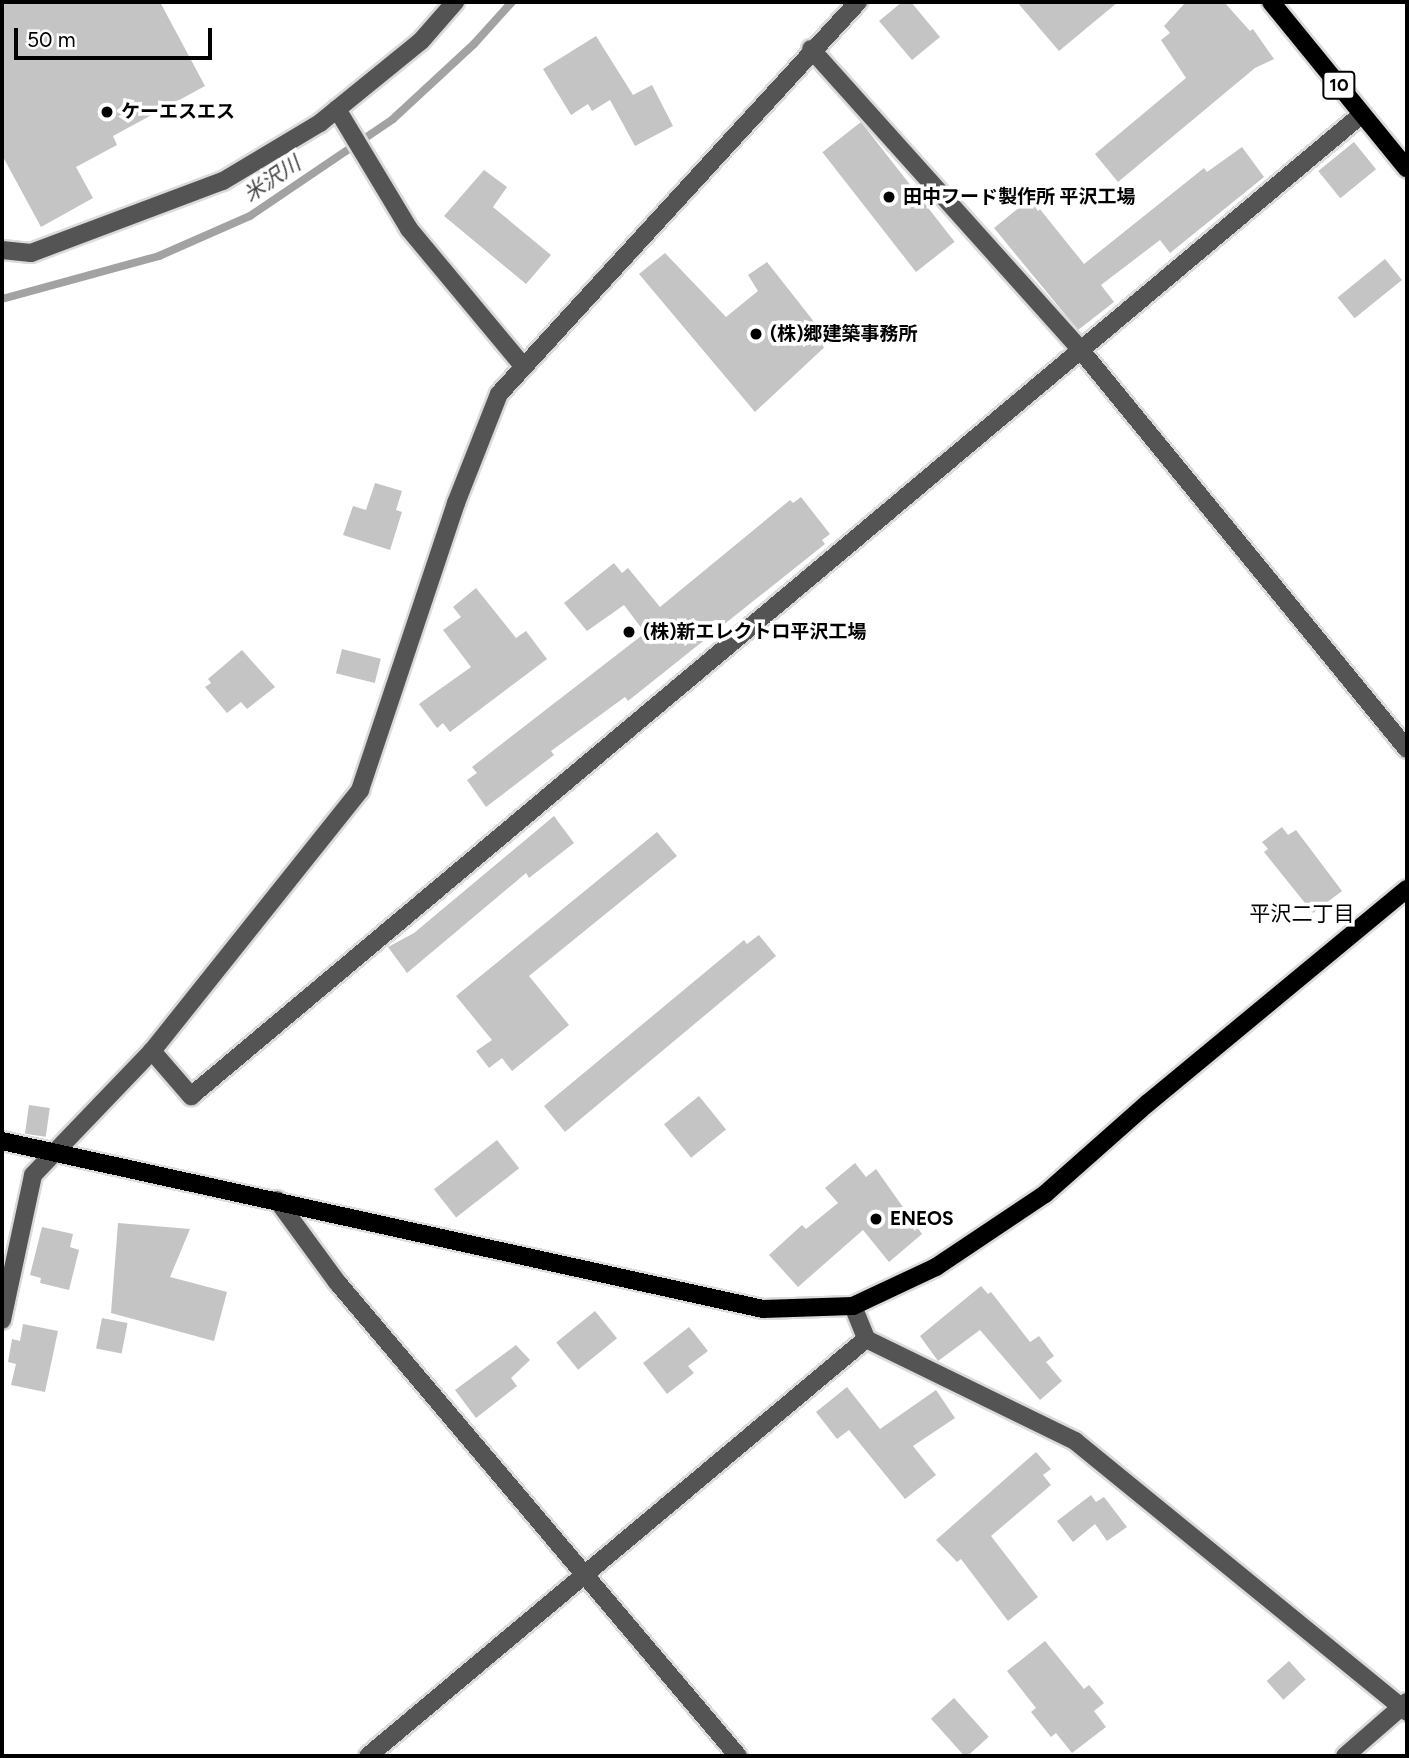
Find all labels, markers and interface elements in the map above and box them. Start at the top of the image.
scale bar [18,14,215,58]
text: 50 m [27,27,76,52]
road number: 10 [1322,70,1356,100]
place label: ケーエスエス [121,101,235,123]
marker: ケーエスエス [99,104,115,120]
water label: 米沢川 [239,151,305,207]
place label: 田中フード製作所 平沢工場 [903,186,1136,208]
marker: 田中フード製作所 平沢工場 [881,189,897,205]
place label: (株)郷建築事務所 [770,323,918,345]
marker: (株)郷建築事務所 [748,326,764,342]
place label: (株)新エレクトロ平沢工場 [643,621,867,643]
marker: (株)新エレクトロ平沢工場 [621,624,637,640]
district label: 平沢二丁目 [1250,901,1354,927]
place label: ENEOS [890,1208,954,1230]
marker: ENEOS [868,1211,884,1227]

